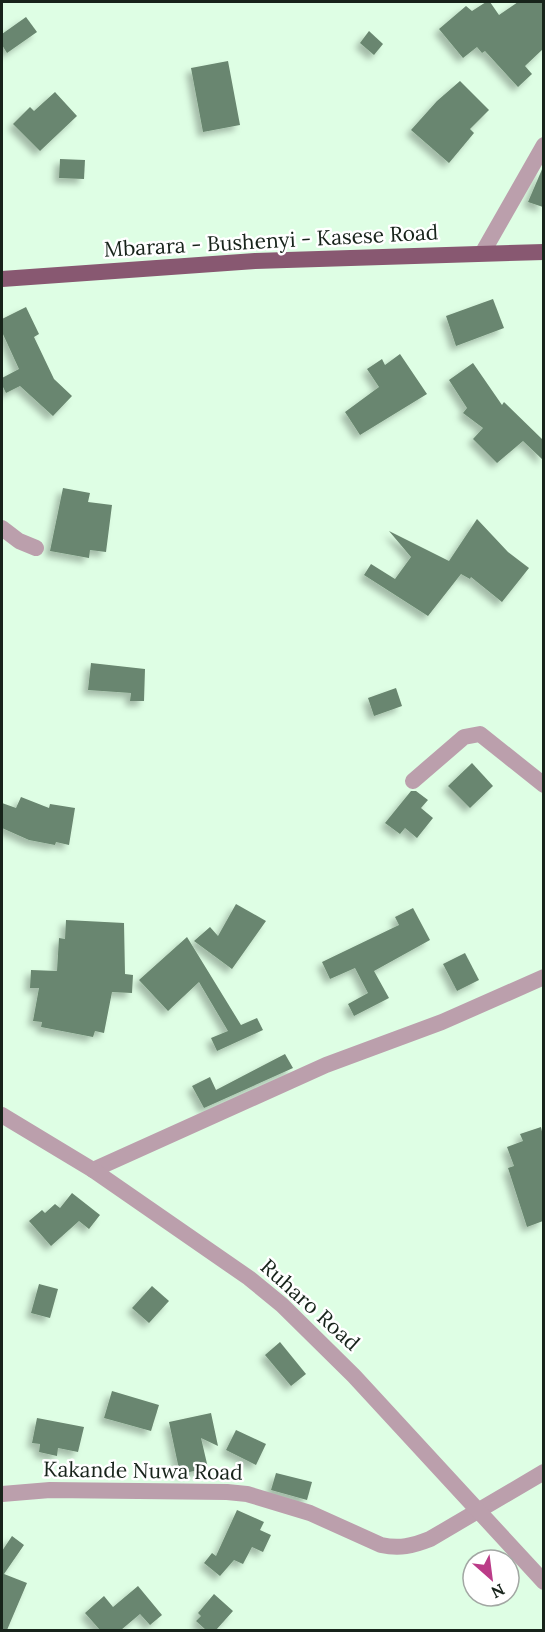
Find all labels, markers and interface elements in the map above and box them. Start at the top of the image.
street label: Mbarara - Bushenyi - Kasese Road [103,218,439,263]
street label: Ruharo Road [255,1253,366,1356]
street label: Kakande Nuwa Road [43,1455,243,1486]
north arrow [461,1548,521,1608]
text: N [488,1580,508,1603]

